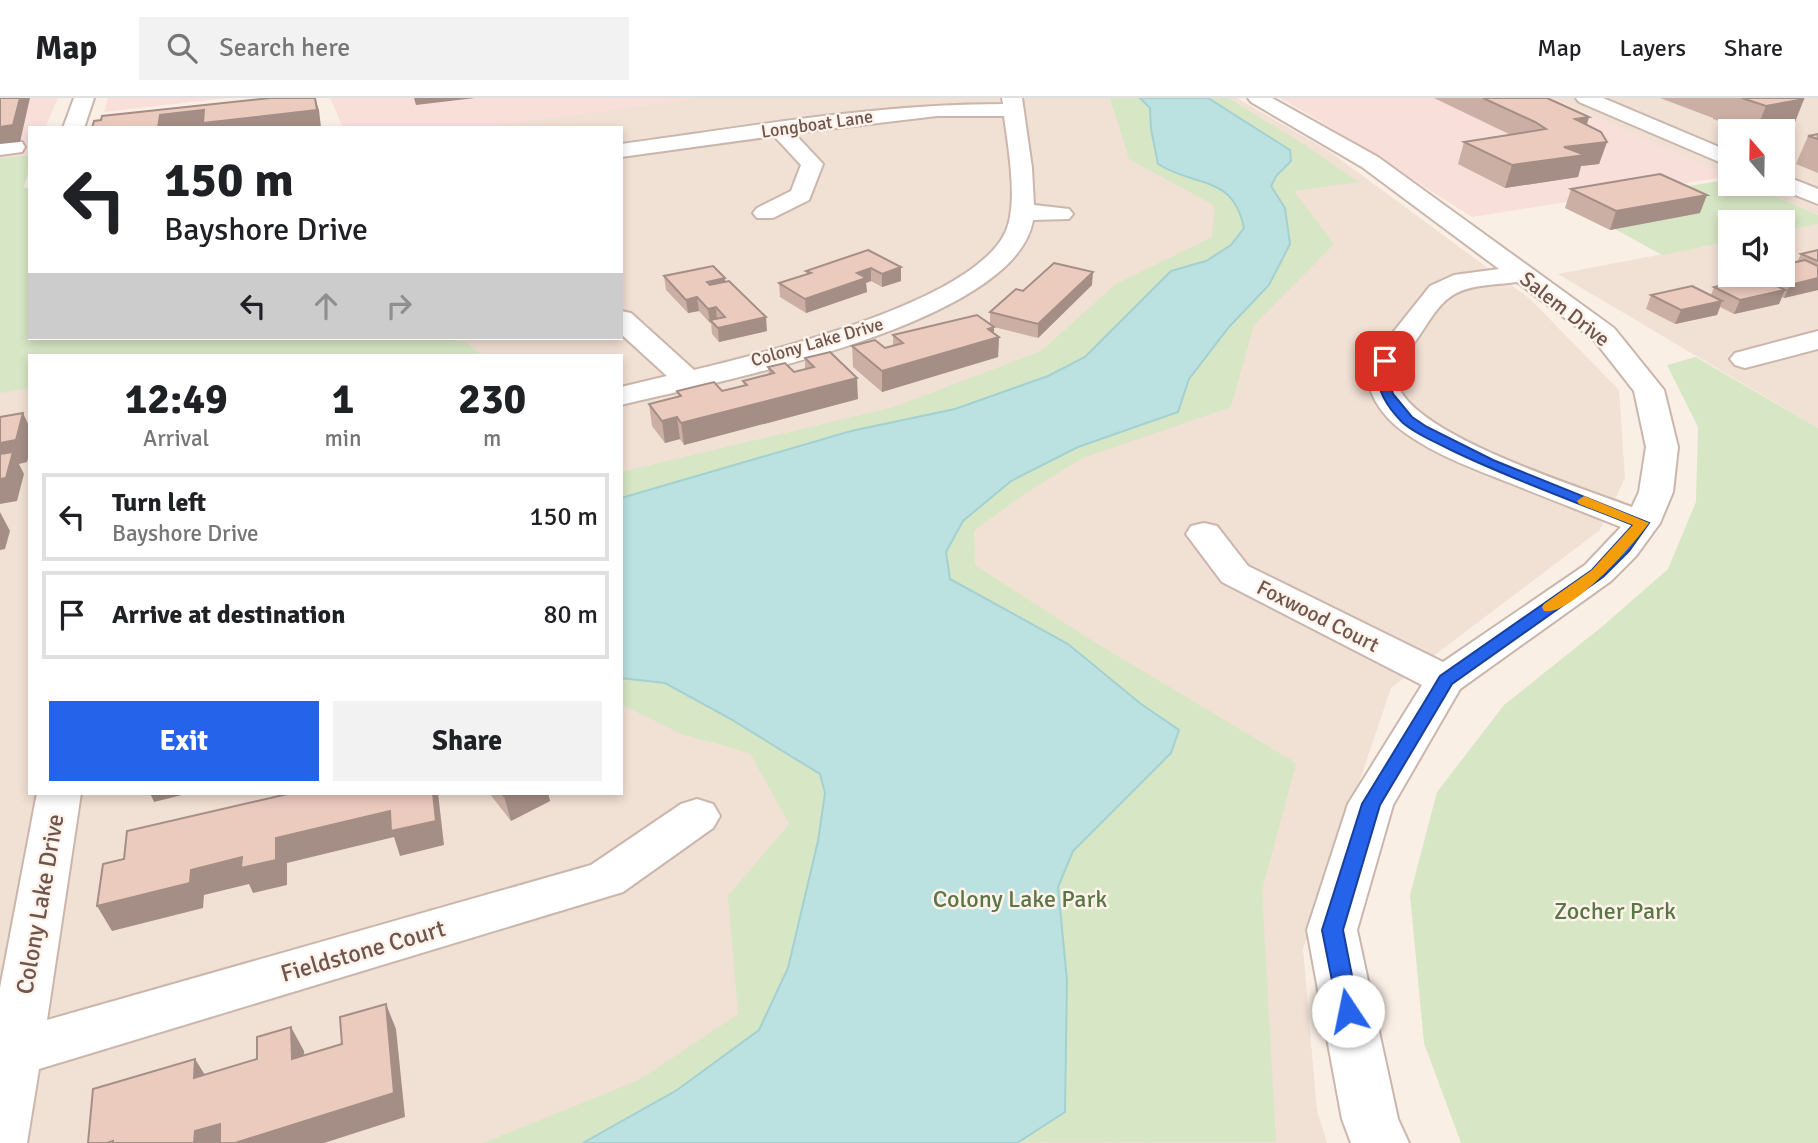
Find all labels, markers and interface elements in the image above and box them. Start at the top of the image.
search box [139,17,629,80]
text: Map [35,28,97,69]
icon: search [163,29,201,67]
text: Search here [219,32,350,64]
text: Map [1537,33,1582,63]
text: Layers [1620,33,1686,63]
text: Share [1724,33,1783,63]
street label: Longboat Lane [760,105,874,143]
north arrow [1718,119,1796,196]
map controls [1718,119,1795,287]
text: 150 m [164,150,294,210]
icon: left [49,154,140,245]
text: Bayshore Drive [164,210,368,249]
button: sound [1718,210,1795,287]
street label: Salem Drive [1515,266,1615,352]
icon: left [234,287,272,325]
icon: ahead [307,287,345,325]
icon: right [380,287,418,325]
street label: Colony Lake Drive [748,313,886,371]
pin [1355,331,1415,391]
icon: arrive [1366,342,1404,380]
text: 12:49 [125,374,228,425]
text: 1 [332,374,354,425]
text: 230 [458,374,526,425]
text: Arrival [143,424,209,453]
text: min [324,424,362,453]
text: m [483,424,501,453]
text: Turn left [112,487,206,519]
icon: left [53,498,91,536]
text: 150 m [529,501,598,533]
text: Bayshore Drive [112,519,259,548]
street label: Foxwood Court [1253,574,1383,658]
icon: arrive [53,596,91,634]
text: Arrive at destination [112,599,345,631]
text: 80 m [543,599,598,631]
button: Exit [49,701,319,781]
button: Share [333,701,602,781]
street label: Colony Lake Drive [9,812,71,996]
park label: Colony Lake Park [933,884,1107,914]
park label: Zocher Park [1554,896,1676,926]
street label: Fieldstone Court [277,913,449,989]
position arrow [1311,974,1385,1048]

